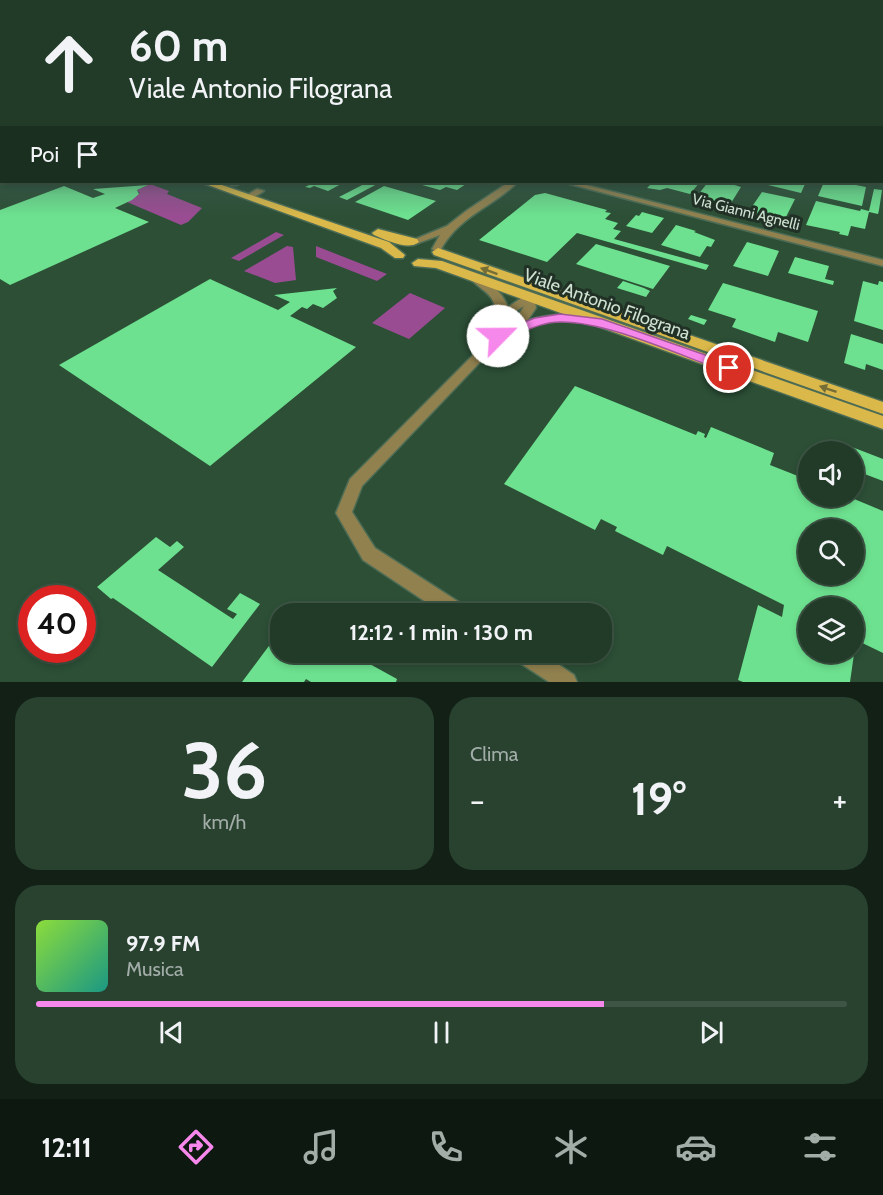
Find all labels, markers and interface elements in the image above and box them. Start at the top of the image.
text: 60 m [129,20,228,72]
icon: ahead [30,24,108,102]
text: Viale Antonio Filograna [129,72,392,105]
icon: arrive [71,138,104,171]
text: Poi [30,141,59,168]
street label: Via Gianni Agnelli [690,190,802,234]
street label: Viale Antonio Filograna [521,264,694,344]
one-way arrow [479,265,497,275]
position arrow [466,304,530,368]
pin [703,342,754,393]
icon: arrive [712,351,745,384]
one-way arrow [819,384,837,393]
map controls [798,441,864,663]
button: sound [798,441,864,507]
button: search [798,519,864,585]
speed limit sign: 40 [18,585,96,663]
button: layers [798,597,864,663]
text: 12:12 · 1 min · 130 m [349,619,533,646]
text: 36 [182,723,267,818]
text: Clima [470,742,518,766]
text: 19° [631,772,686,826]
text: − [470,780,485,820]
text: + [832,780,847,820]
text: km/h [203,810,246,834]
text: 97.9 FM [126,930,200,957]
text: Musica [126,957,184,981]
icon: previous [155,1016,188,1049]
icon: pause [425,1016,458,1049]
icon: next [695,1016,728,1049]
icon: directions [175,1126,217,1168]
icon: music [300,1126,342,1168]
icon: phone [425,1126,467,1168]
icon: climate [550,1126,592,1168]
icon: car [675,1126,717,1168]
icon: filters [799,1126,841,1168]
text: 12:11 [41,1131,92,1164]

